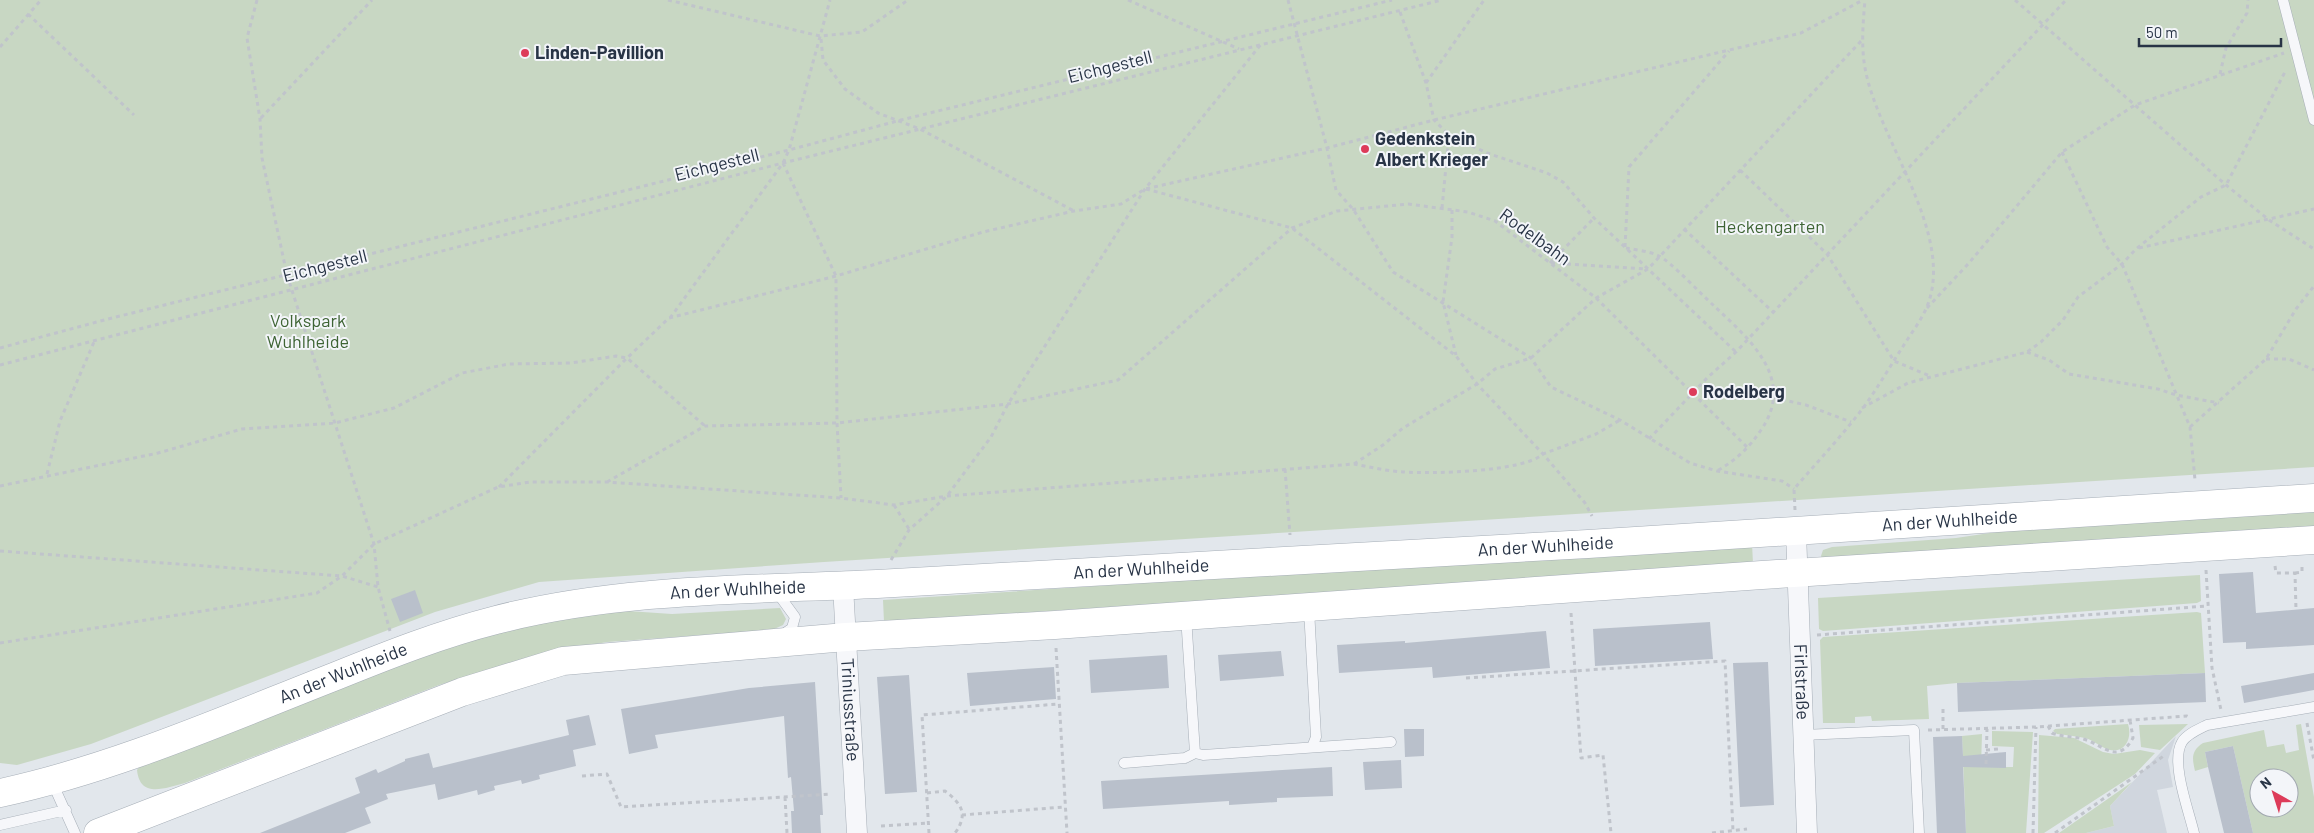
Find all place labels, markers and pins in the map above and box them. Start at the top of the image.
place label: Linden-Pavillion [535,41,664,63]
marker: Linden-Pavillion [519,47,531,59]
place label: Gedenkstein Albert Krieger [1375,127,1488,170]
marker: Gedenkstein Albert Krieger [1359,143,1371,155]
place label: Rodelberg [1703,380,1785,402]
marker: Rodelberg [1687,386,1699,398]

